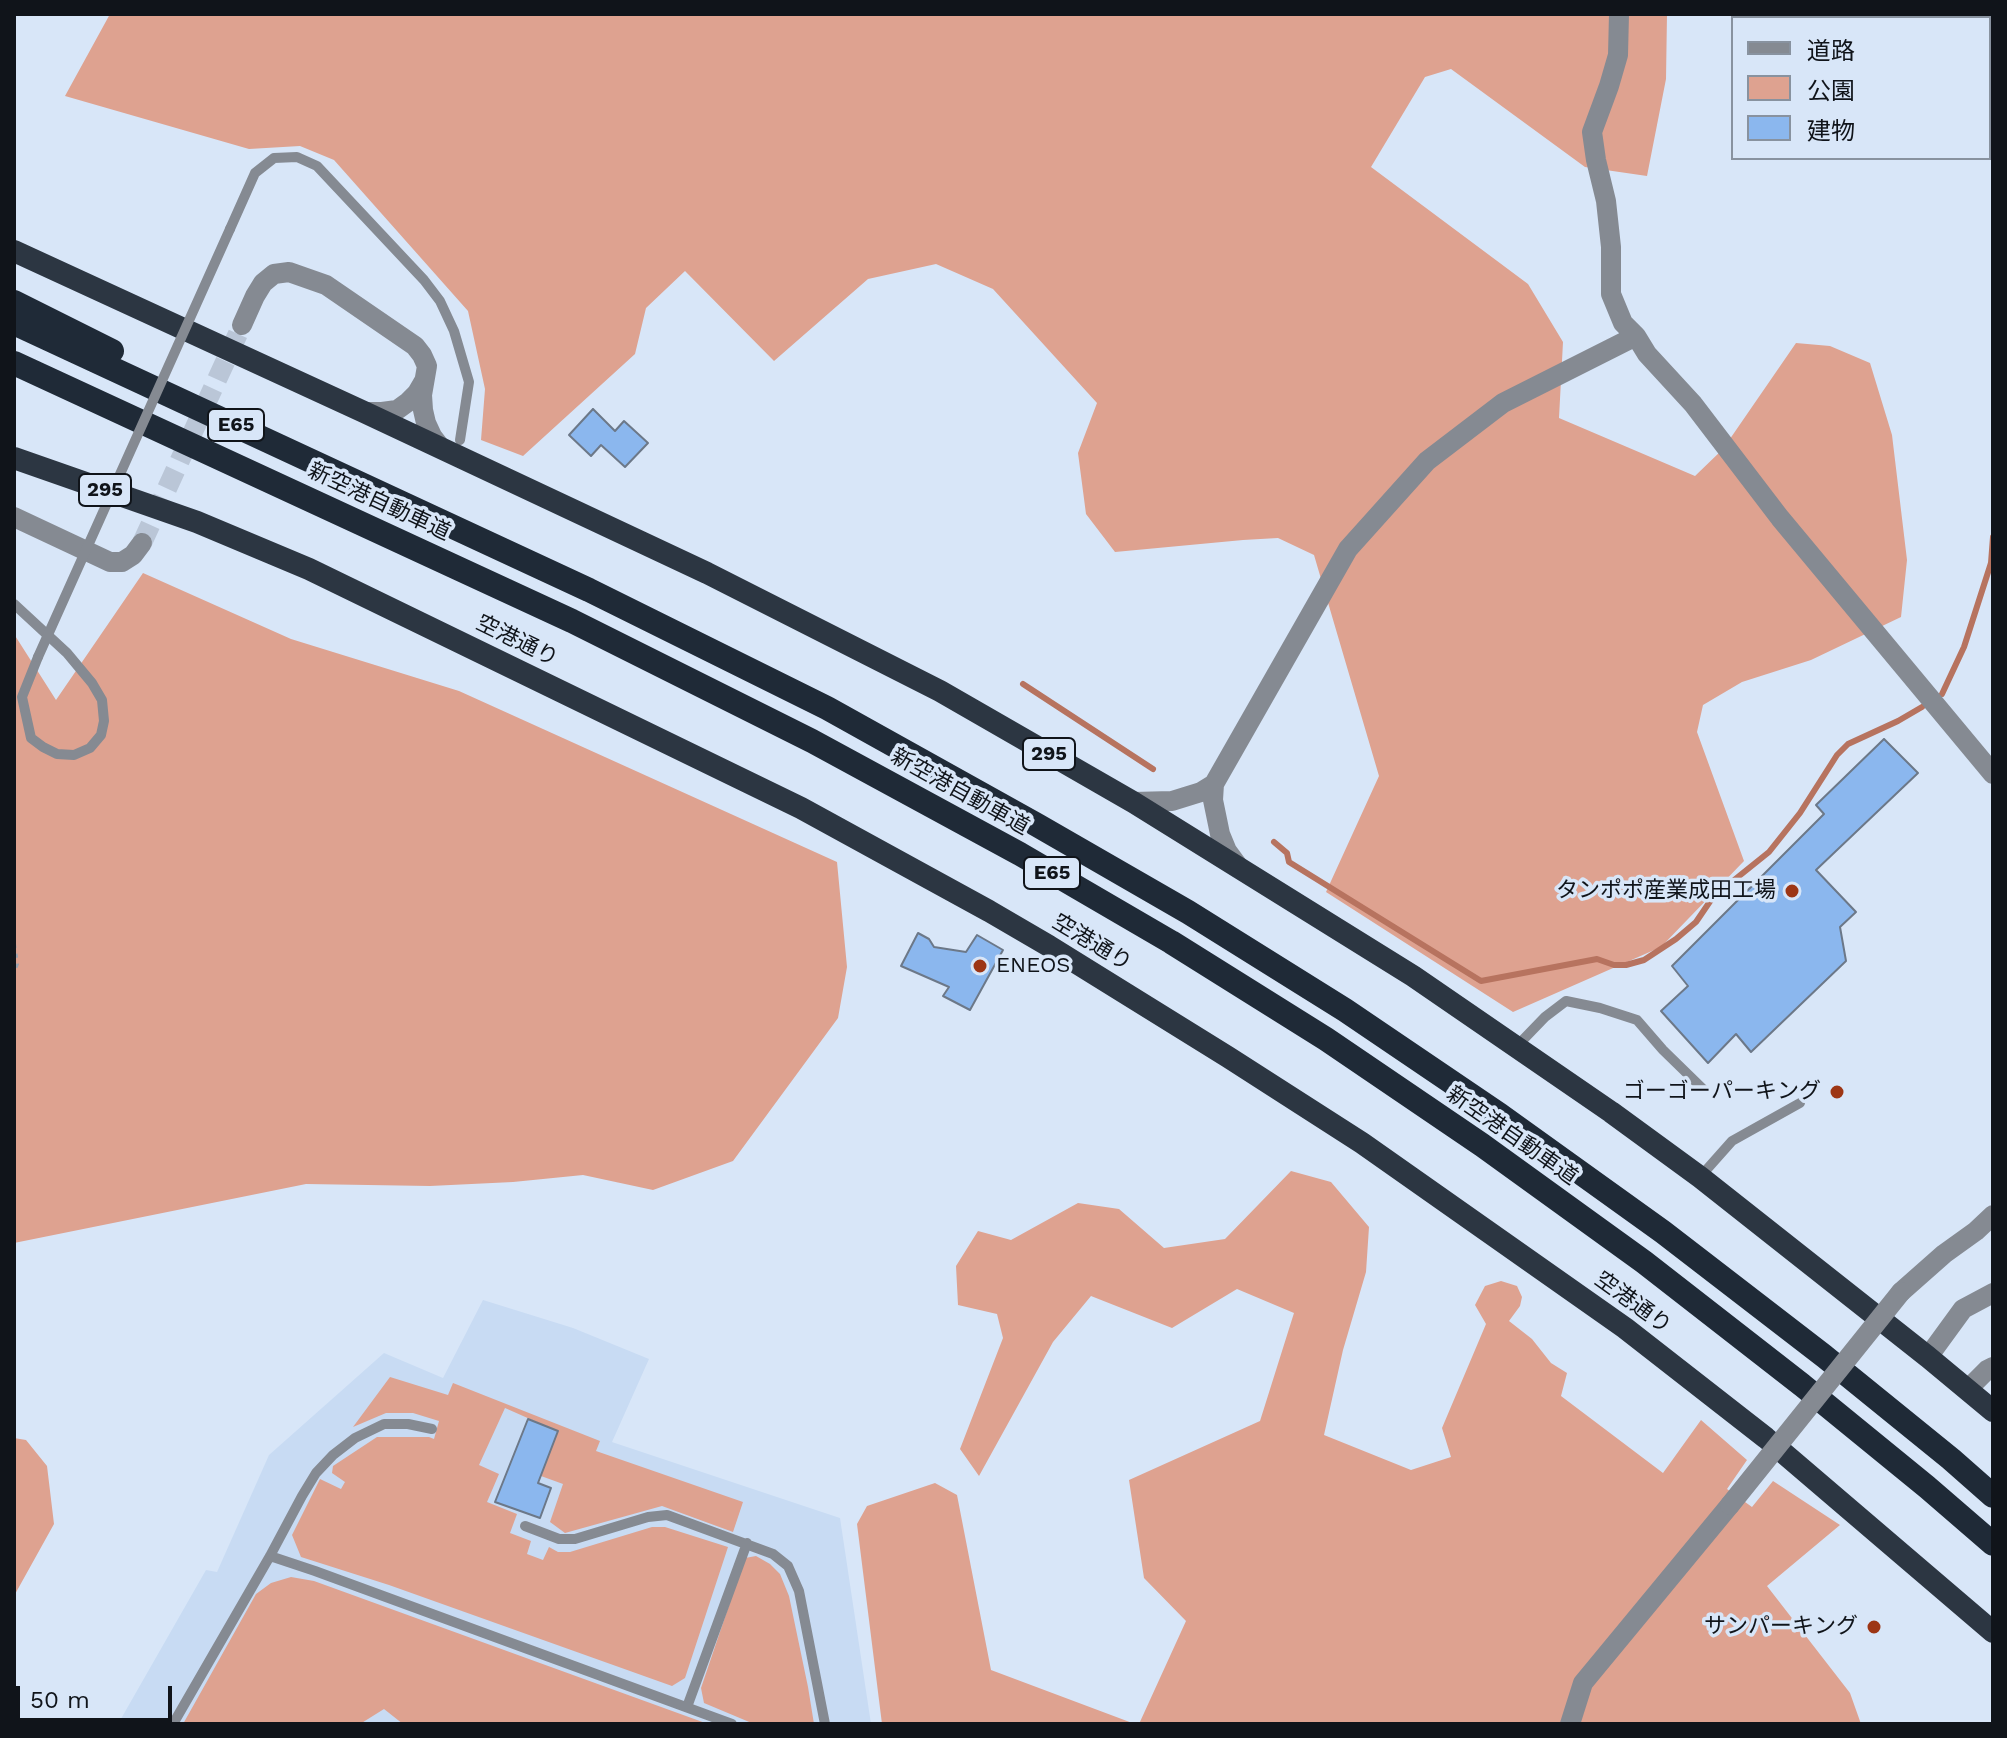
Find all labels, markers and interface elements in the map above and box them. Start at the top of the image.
legend [1731,16,1991,160]
text: 道路 [1807,37,1855,65]
text: 公園 [1807,77,1855,105]
text: 建物 [1807,117,1855,145]
road number: E65 [208,409,264,441]
street label: 新空港自動車道 [304,457,454,547]
road number: 295 [79,474,131,506]
street label: 空港通り [472,610,562,672]
road number: 295 [1023,738,1075,770]
street label: 新空港自動車道 [886,743,1034,841]
road number: E65 [1024,857,1080,889]
place label: タンポポ産業成田工場 [1556,878,1776,904]
marker: タンポポ産業成田工場 [1783,882,1801,900]
street label: 空港通り [1047,909,1137,977]
place label: ENEOS [996,953,1070,979]
marker: ENEOS [971,957,989,975]
place label: ゴーゴーパーキング [1623,1079,1821,1105]
street label: 新空港自動車道 [1441,1081,1583,1191]
marker: ゴーゴーパーキング [1828,1083,1846,1101]
street label: 空港通り [1590,1266,1676,1340]
place label: サンパーキング [1704,1614,1858,1640]
marker: サンパーキング [1865,1618,1883,1636]
scale bar [20,1670,176,1720]
text: 50 m [30,1686,90,1714]

